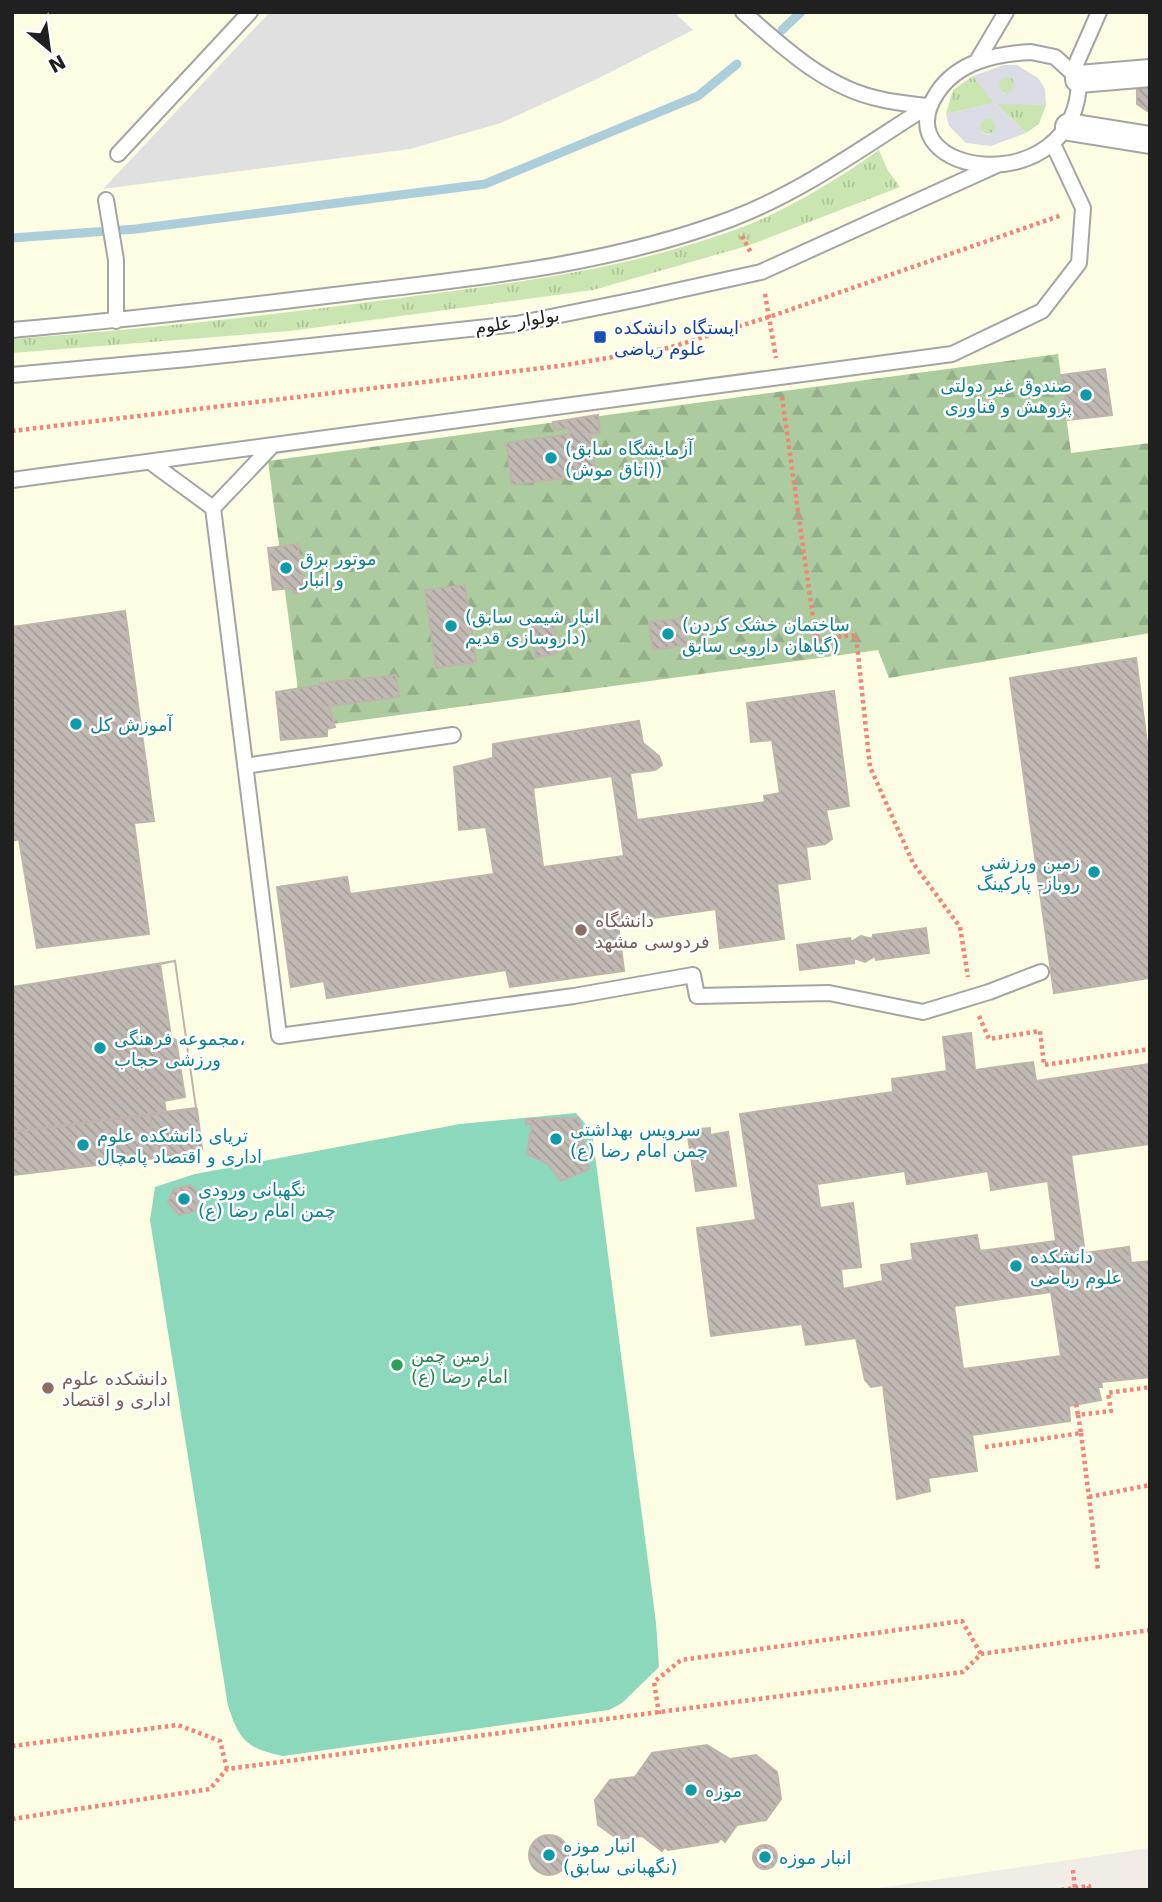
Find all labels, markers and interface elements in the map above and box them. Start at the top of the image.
north arrow [14,14,84,84]
text: N [45,50,70,77]
street label: بولوار علوم [473,304,561,339]
place label: ایستگاه دانشکده علوم ریاضی [614,317,739,360]
marker: ایستگاه دانشکده علوم ریاضی [592,329,608,345]
place label: صندوق غیر دولتی پژوهش و فناوری [940,375,1072,418]
marker: صندوق غیر دولتی پژوهش و فناوری [1078,387,1094,403]
place label: (آزمایشگاه سابق (اتاق موش)) [565,437,694,481]
marker: (آزمایشگاه سابق (اتاق موش)) [543,450,559,466]
place label: موتور برق و انبار [299,548,377,591]
marker: موتور برق و انبار [278,560,294,576]
place label: (انبار شیمی سابق داروسازی قدیم) [465,606,600,649]
place label: (ساختمان خشک کردن گیاهان دارویی سابق) [682,614,850,657]
marker: (انبار شیمی سابق داروسازی قدیم) [443,618,459,634]
marker: (ساختمان خشک کردن گیاهان دارویی سابق) [660,626,676,642]
place label: آموزش کل [90,713,174,736]
marker: آموزش کل [68,716,84,732]
place label: زمین ورزشی روباز- پارکینگ [976,852,1080,895]
marker: زمین ورزشی روباز- پارکینگ [1086,864,1102,880]
place label: دانشگاه فردوسی مشهد [595,910,710,953]
marker: دانشگاه فردوسی مشهد [573,922,589,938]
place label: مجموعه فرهنگی، ورزشی حجاب [114,1028,245,1071]
marker: مجموعه فرهنگی، ورزشی حجاب [92,1040,108,1056]
place label: سرویس بهداشتی چمن امام رضا (ع) [570,1119,708,1162]
place label: تریای دانشکده علوم اداری و اقتصاد پامچال [97,1125,262,1168]
marker: سرویس بهداشتی چمن امام رضا (ع) [548,1131,564,1147]
marker: تریای دانشکده علوم اداری و اقتصاد پامچال [75,1137,91,1153]
place label: نگهبانی ورودی چمن امام رضا (ع) [198,1179,336,1222]
marker: نگهبانی ورودی چمن امام رضا (ع) [176,1191,192,1207]
place label: دانشکده علوم ریاضی [1030,1246,1122,1289]
marker: دانشکده علوم ریاضی [1008,1258,1024,1274]
place label: زمین چمن امام رضا (ع) [411,1345,508,1388]
marker: زمین چمن امام رضا (ع) [389,1357,405,1373]
place label: دانشکده علوم اداری و اقتصاد [62,1368,171,1411]
marker: دانشکده علوم اداری و اقتصاد [40,1380,56,1396]
place label: موزه [705,1780,742,1802]
marker: موزه [683,1782,699,1798]
place label: انبار موزه (نگهبانی سابق) [563,1835,678,1878]
marker: انبار موزه (نگهبانی سابق) [541,1847,557,1863]
place label: انبار موزه [779,1847,851,1869]
marker: انبار موزه [757,1849,773,1865]

